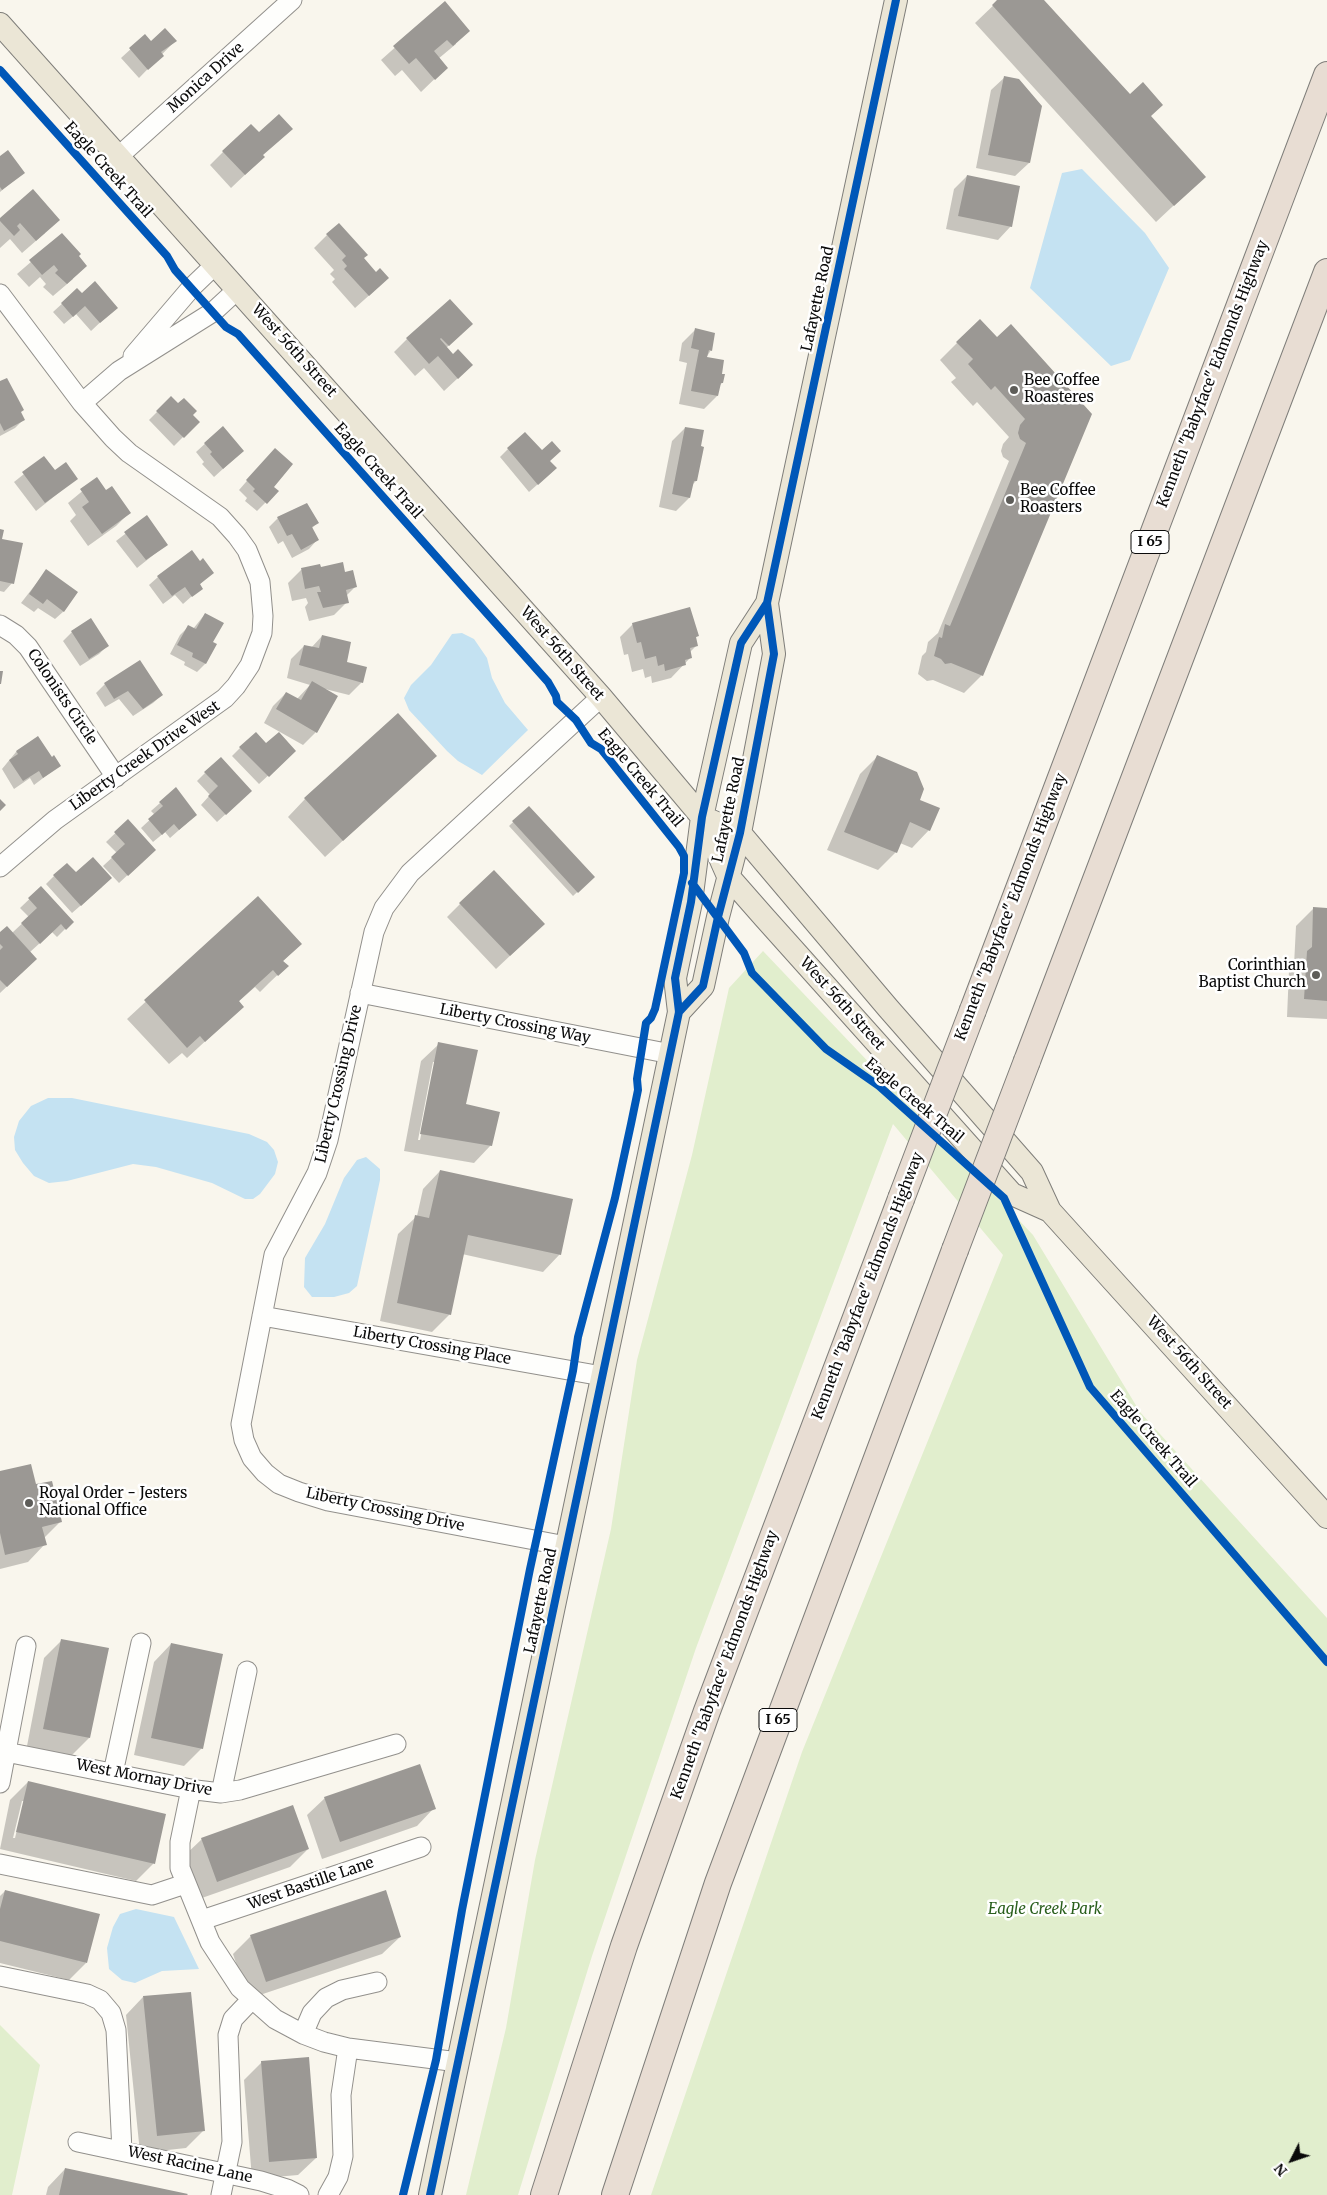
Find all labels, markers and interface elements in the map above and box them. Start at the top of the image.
street label: Monica Drive [164,39,248,117]
street label: Eagle Creek Trail [60,118,156,222]
street label: Kenneth "Babyface" Edmonds Highway [1154,238,1272,510]
street label: Lafayette Road [798,245,838,353]
street label: West 56th Street [248,301,340,401]
place label: Bee Coffee Roasteres [1024,372,1100,407]
marker: Bee Coffee Roasteres [1008,384,1020,396]
street label: Eagle Creek Trail [330,419,426,523]
place label: Bee Coffee Roasters [1020,482,1096,517]
marker: Bee Coffee Roasters [1004,494,1016,506]
road number: I 65 [1131,530,1169,554]
street label: West 56th Street [516,603,608,705]
street label: Colonists Circle [23,646,101,748]
street label: Liberty Creek Drive West [67,697,223,815]
street label: Eagle Creek Trail [594,725,686,831]
street label: Lafayette Road [709,756,749,864]
street label: Kenneth "Babyface" Edmonds Highway [952,771,1070,1043]
street label: West 56th Street [796,954,888,1054]
place label: Corinthian Baptist Church [1199,957,1306,992]
marker: Corinthian Baptist Church [1310,969,1322,981]
street label: Liberty Crossing Way [438,1001,592,1047]
street label: Liberty Crossing Drive [312,1003,366,1165]
street label: Eagle Creek Trail [861,1055,967,1147]
street label: Kenneth "Babyface" Edmonds Highway [809,1150,927,1422]
street label: West 56th Street [1143,1313,1235,1413]
street label: Liberty Crossing Place [352,1323,512,1369]
street label: Eagle Creek Trail [1106,1387,1200,1491]
street label: Liberty Crossing Drive [304,1484,466,1536]
place label: Royal Order - Jesters National Office [39,1485,187,1520]
marker: Royal Order - Jesters National Office [23,1497,35,1509]
street label: Kenneth "Babyface" Edmonds Highway [668,1528,782,1802]
street label: Lafayette Road [521,1547,561,1655]
road number: I 65 [759,1708,797,1732]
street label: West Mornay Drive [74,1756,214,1800]
street label: West Bastille Lane [246,1854,376,1914]
park label: Eagle Creek Park [988,1901,1102,1919]
north arrow [1267,2135,1317,2185]
street label: West Racine Lane [126,2143,254,2187]
text: N [1270,2160,1291,2180]

